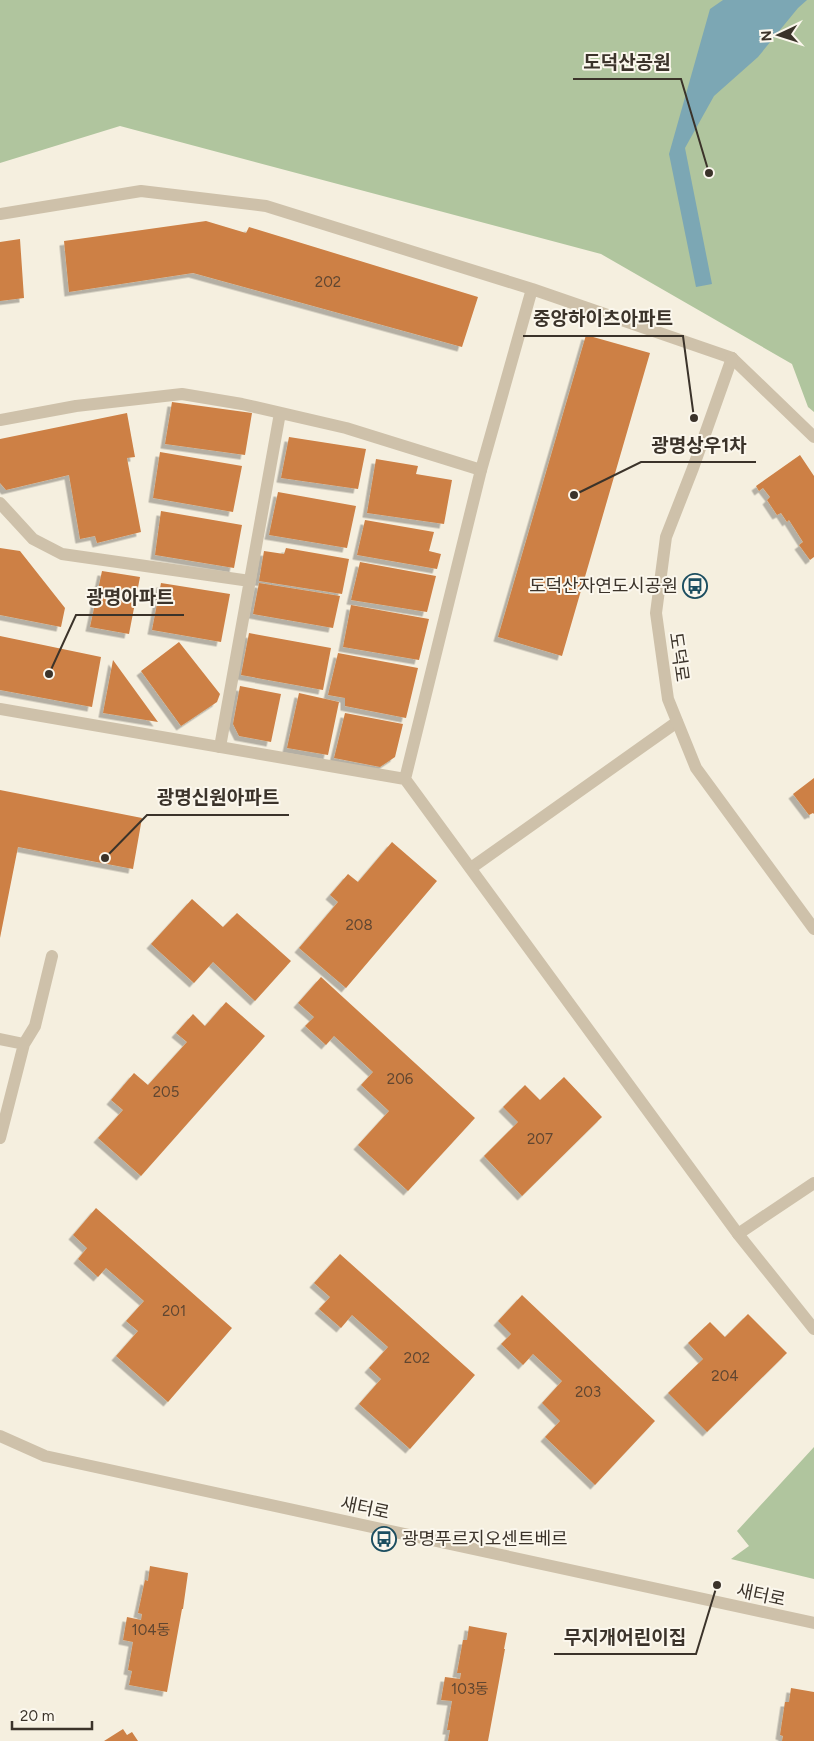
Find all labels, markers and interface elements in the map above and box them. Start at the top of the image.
north arrow [754,10,804,60]
text: N [758,30,775,42]
callout: 도덕산공원 [573,45,681,79]
text: 도덕산공원 [583,51,671,74]
house number: 202 [315,273,341,291]
callout: 중앙하이츠아파트 [523,302,683,336]
text: 중앙하이츠아파트 [533,307,673,330]
callout: 광명상우1차 [641,428,756,462]
text: 광명상우1차 [651,434,747,457]
bus stop icon: 도덕산자연도시공원 [682,573,708,599]
place label: 도덕산자연도시공원 [529,575,678,597]
callout: 광명아파트 [76,581,184,615]
text: 광명아파트 [86,586,174,609]
street label: 도덕로 [665,631,693,683]
callout: 광명신원아파트 [147,781,289,815]
text: 광명신원아파트 [157,786,279,809]
house number: 208 [345,916,373,934]
house number: 206 [387,1070,414,1088]
house number: 205 [153,1083,179,1101]
house number: 207 [527,1130,553,1148]
house number: 201 [162,1302,186,1320]
house number: 202 [404,1349,430,1367]
house number: 204 [711,1367,739,1385]
house number: 203 [575,1383,601,1401]
street label: 새터로 [338,1492,392,1524]
bus stop icon: 광명푸르지오센트베르 [371,1526,397,1552]
place label: 광명푸르지오센트베르 [402,1528,568,1550]
street label: 새터로 [734,1579,788,1611]
callout: 무지개어린이집 [554,1620,696,1654]
house number: 104동 [132,1621,170,1639]
text: 무지개어린이집 [564,1626,686,1649]
house number: 103동 [451,1680,489,1698]
scale bar [12,1698,92,1730]
text: 20 m [20,1707,54,1725]

